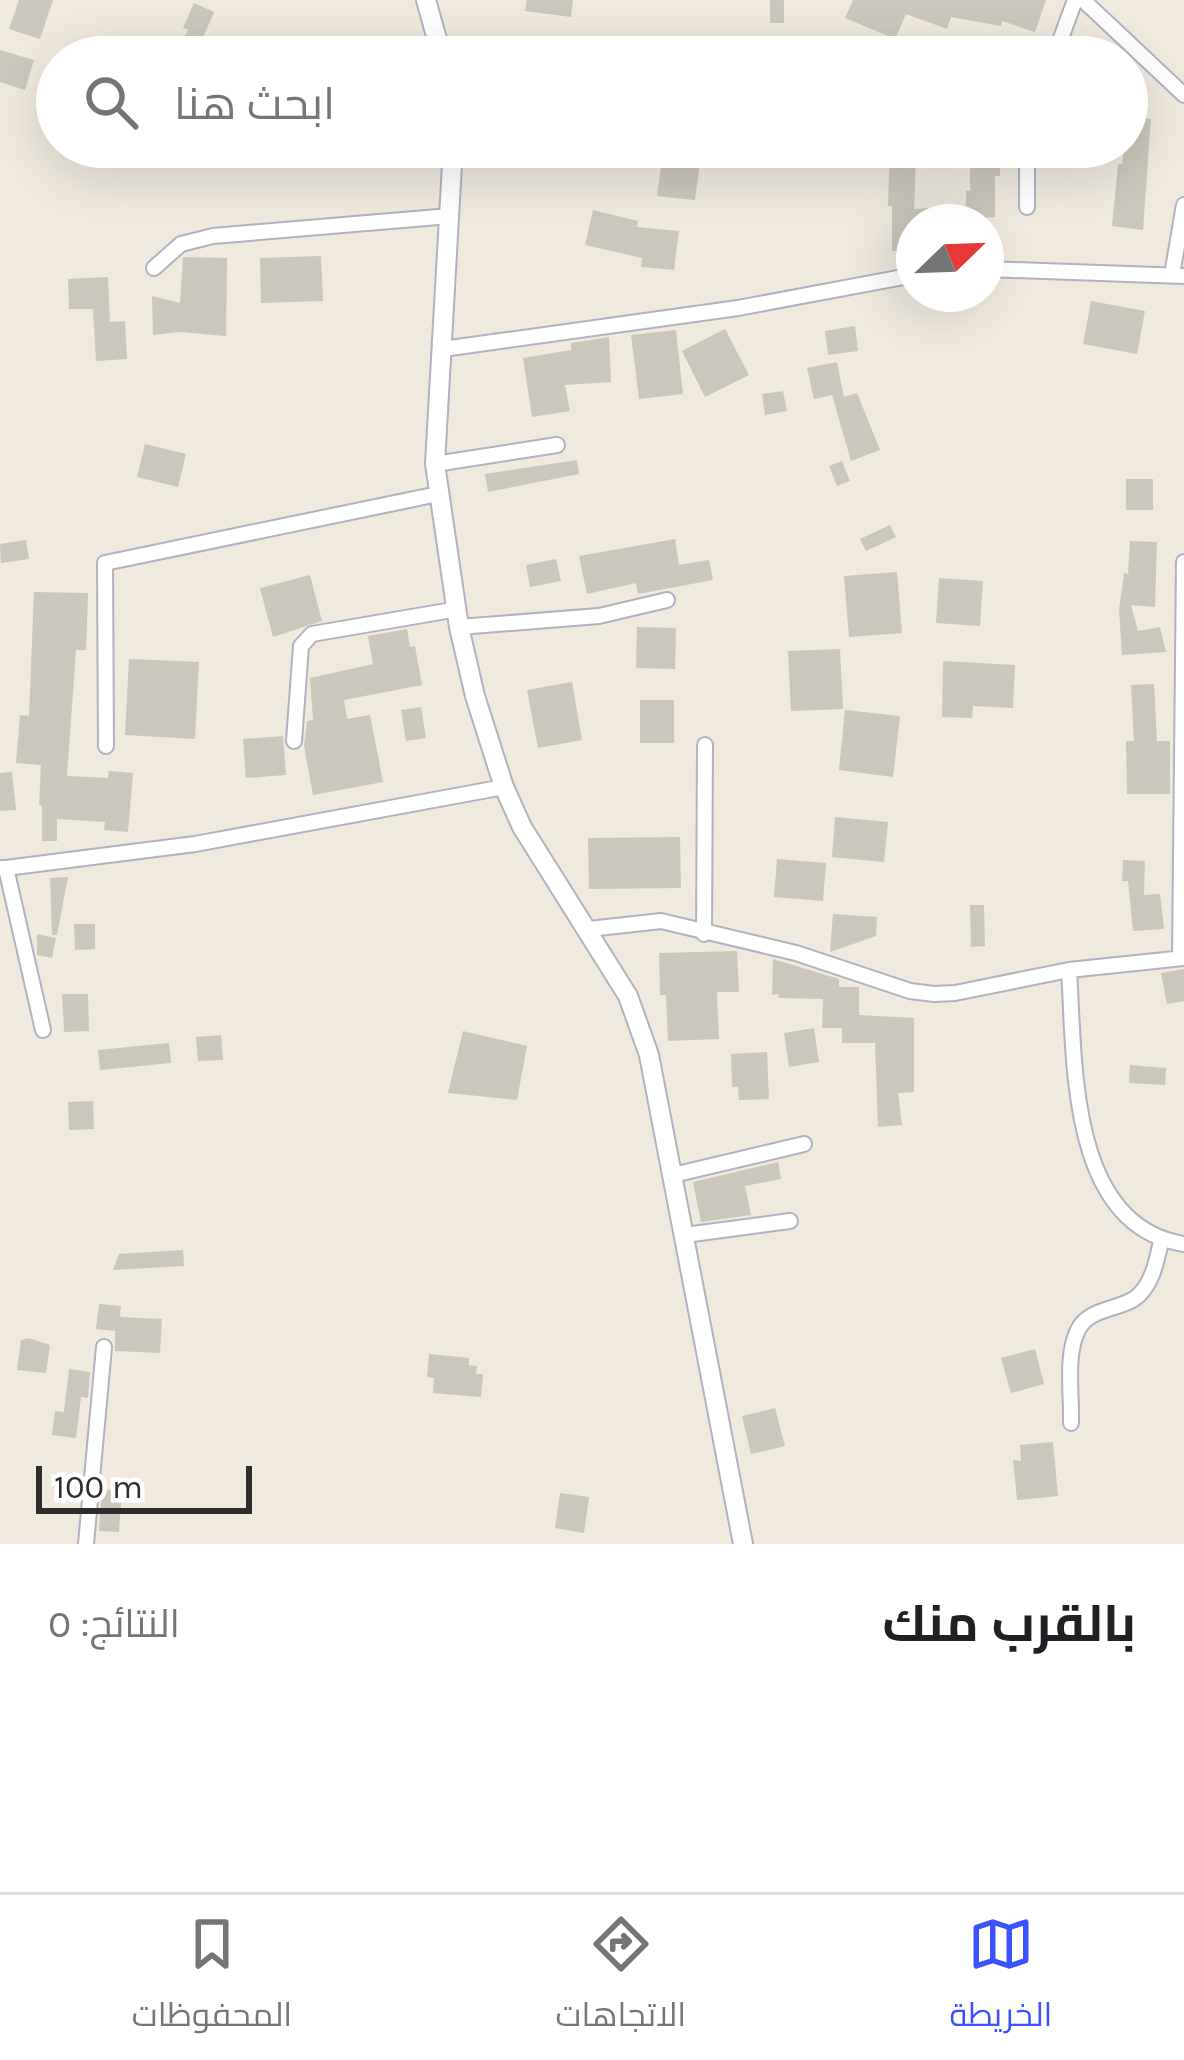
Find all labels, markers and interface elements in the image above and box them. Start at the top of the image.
search box [36,36,1148,168]
icon: search [78,69,144,135]
text: ابحث هنا [174,78,335,130]
north arrow [896,204,1004,312]
scale bar [36,1460,252,1513]
text: 100 m [54,1468,143,1506]
text: بالقرب منك [883,1594,1136,1654]
text: النتائج: 0 [48,1601,180,1647]
tab: المحفوظات [132,1911,292,2045]
tab: الاتجاهات [556,1911,686,2045]
tab: الخريطة [949,1911,1052,2045]

